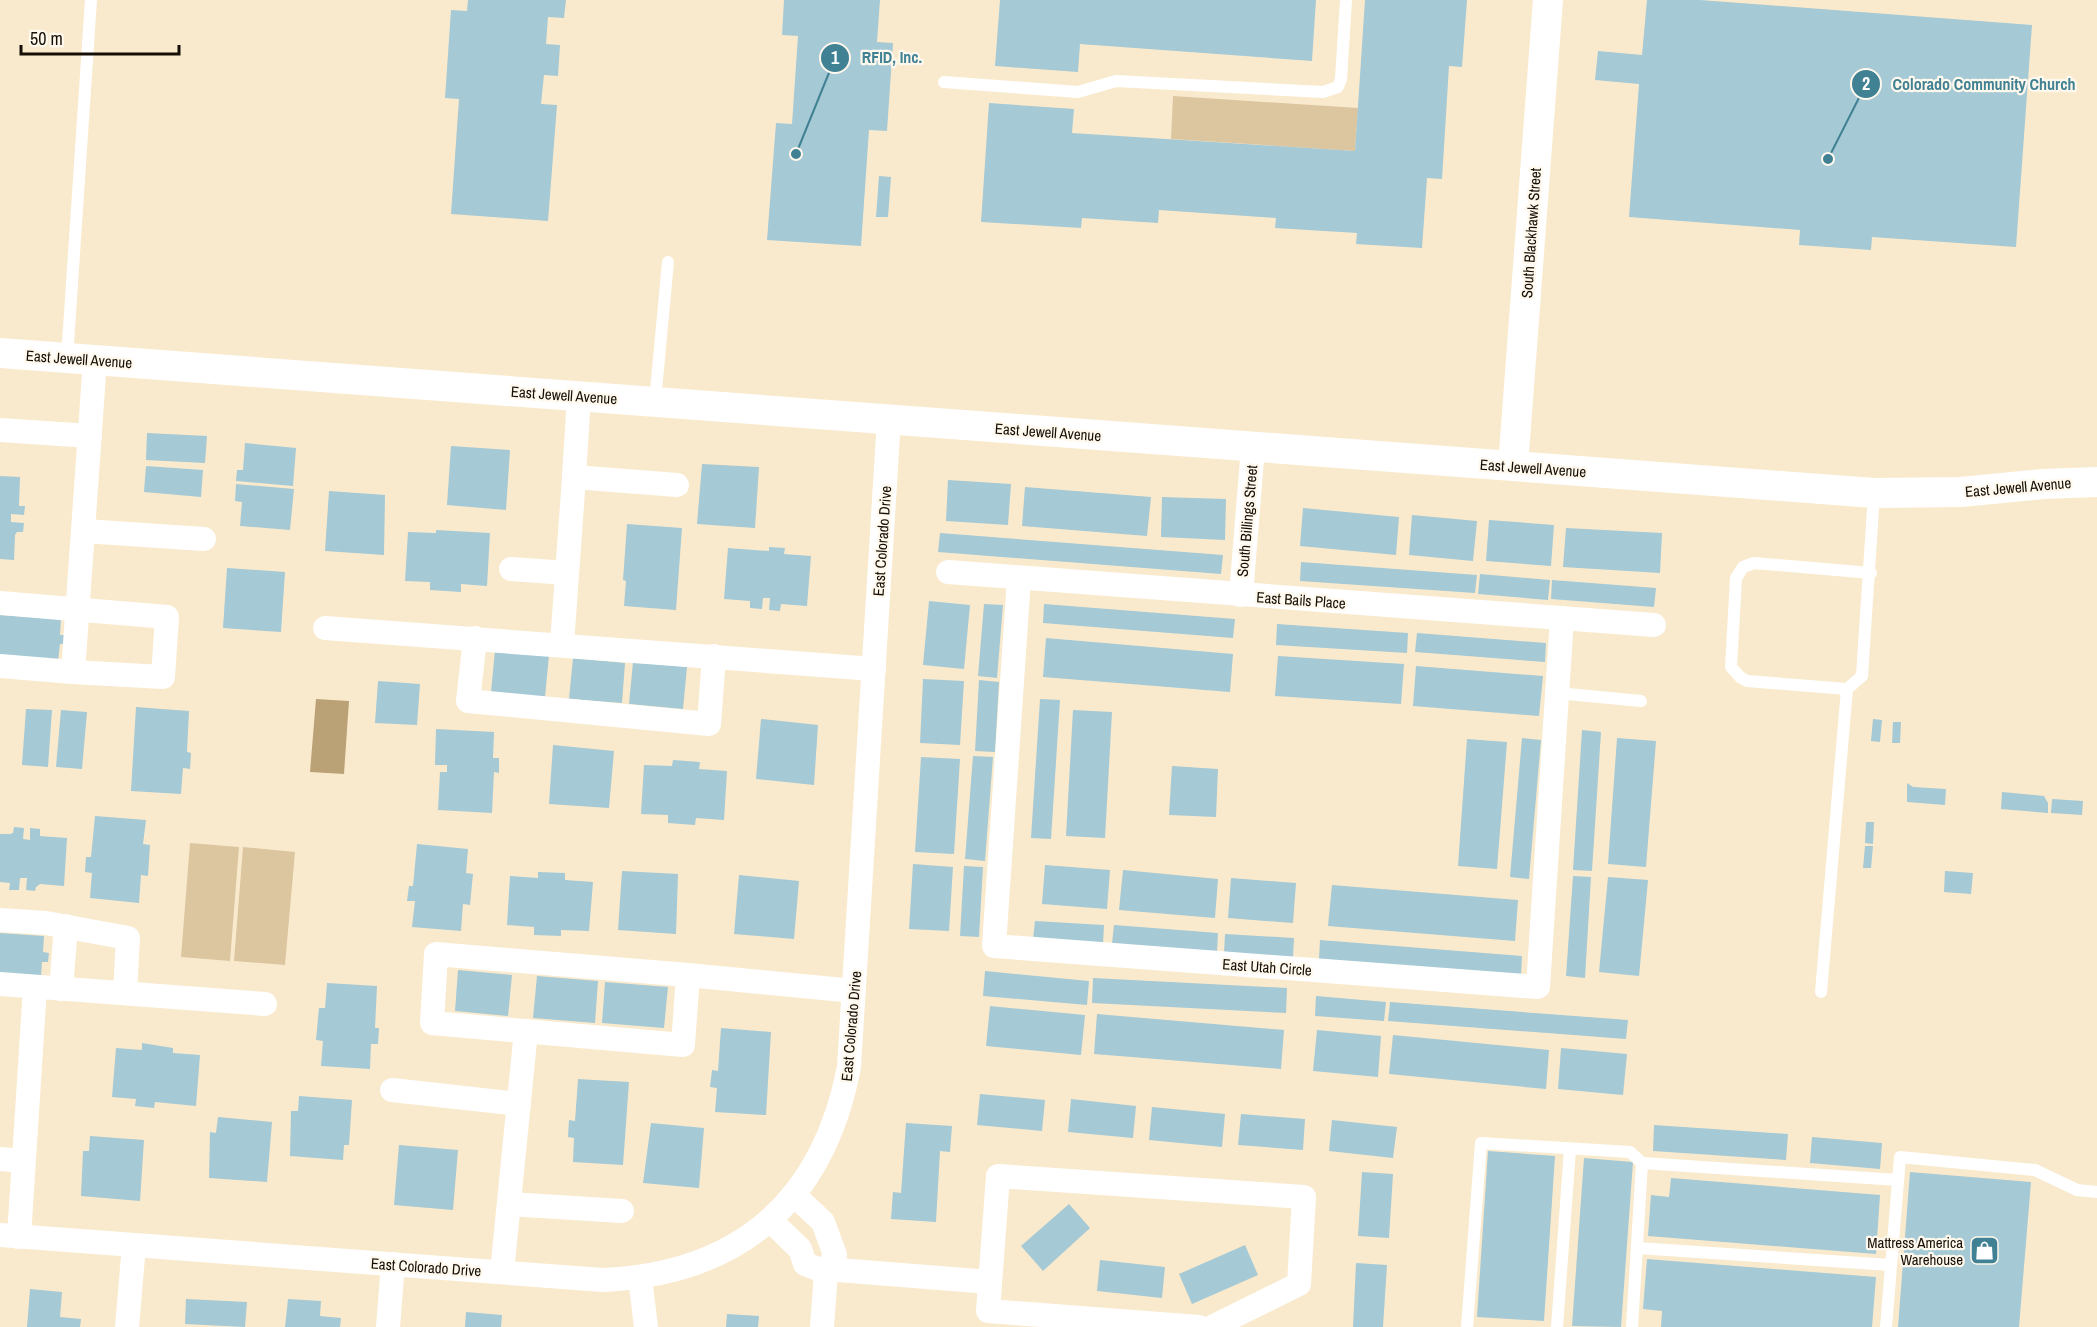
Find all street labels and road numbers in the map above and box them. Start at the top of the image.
street label: South Blackhawk Street [1516,167,1546,299]
street label: East Jewell Avenue [25,345,133,373]
street label: East Jewell Avenue [510,381,618,409]
street label: East Jewell Avenue [994,418,1102,446]
street label: East Jewell Avenue [1479,454,1587,482]
street label: South Billings Street [1232,464,1262,578]
street label: East Jewell Avenue [1964,472,2072,502]
street label: East Colorado Drive [868,485,896,597]
street label: East Bails Place [1256,586,1347,614]
street label: East Utah Circle [1222,953,1313,981]
street label: East Colorado Drive [836,970,866,1082]
street label: East Colorado Drive [370,1253,482,1281]

